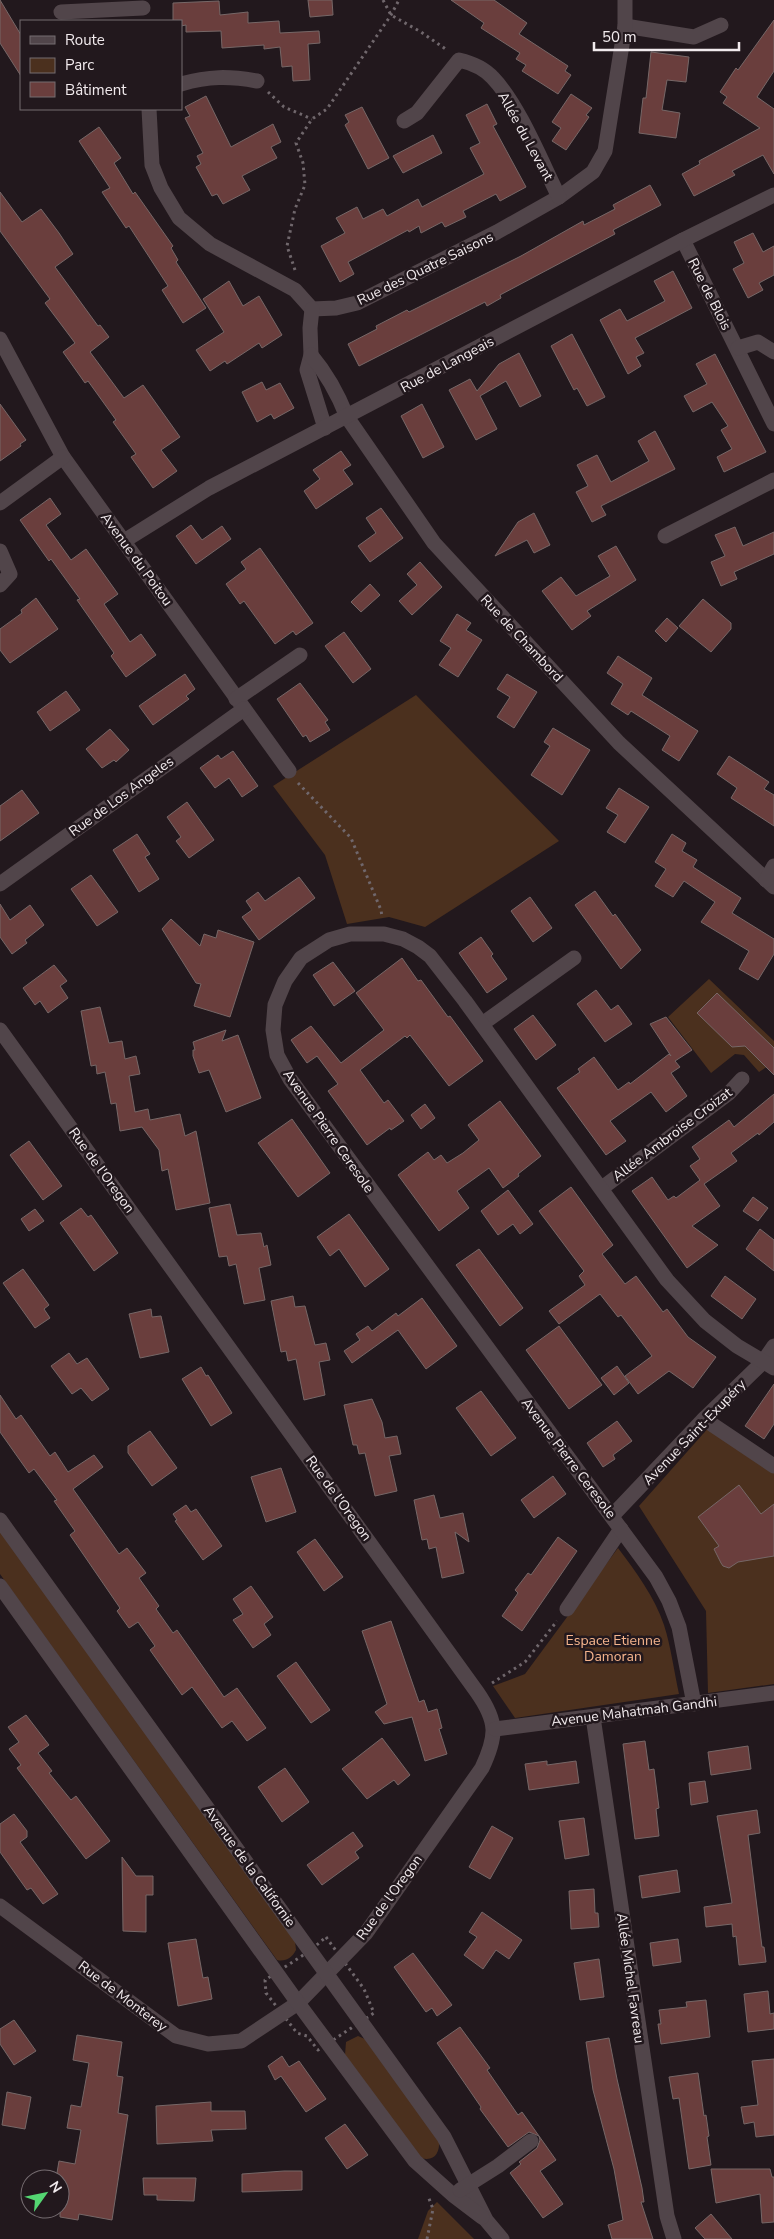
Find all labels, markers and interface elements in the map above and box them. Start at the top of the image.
legend [20,20,182,110]
scale bar [594,20,739,52]
text: 50 m [602,27,637,47]
text: Route [65,30,105,50]
text: Parc [65,55,94,75]
text: Bâtiment [65,80,127,100]
street label: Allée du Levant [493,88,558,184]
street label: Rue des Quatre Saisons [354,227,497,310]
street label: Rue de Blois [683,255,736,334]
street label: Rue de Langeais [397,332,498,397]
street label: Avenue du Poitou [96,509,177,610]
street label: Rue de Chambord [476,590,567,686]
street label: Rue de Los Angeles [65,752,178,841]
street label: Avenue Pierre Ceresole [279,1066,378,1197]
street label: Allée Ambroise Croizat [609,1083,736,1186]
street label: Rue de l'Oregon [64,1124,139,1217]
street label: Avenue Saint-Exupéry [639,1375,751,1490]
street label: Avenue Pierre Ceresole [517,1394,620,1523]
street label: Rue de l'Oregon [301,1452,376,1545]
park label: Espace Etienne Damoran [566,1631,660,1666]
street label: Avenue Mahatmah Gandhi [550,1692,718,1731]
street label: Avenue de la Californie [199,1802,300,1931]
street label: Rue de l'Oregon [352,1851,427,1944]
street label: Allée Michel Favreau [612,1912,649,2044]
street label: Rue de Monterey [74,1957,172,2037]
north arrow [20,2169,70,2219]
text: N [45,2178,66,2197]

